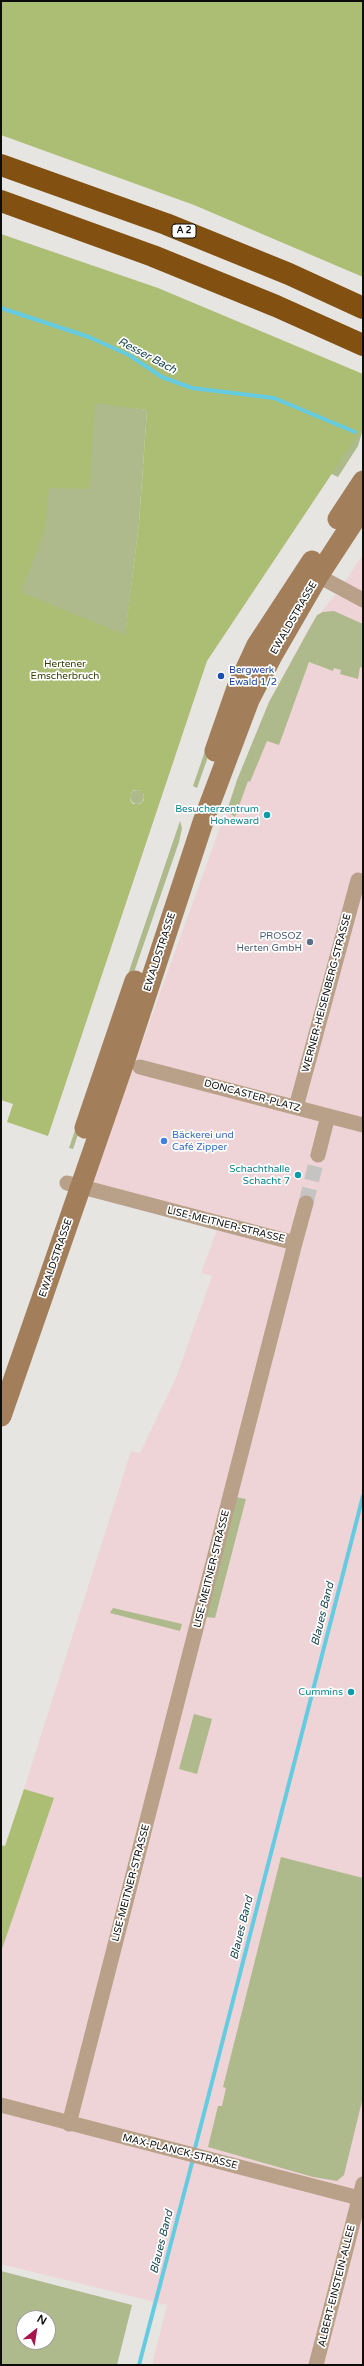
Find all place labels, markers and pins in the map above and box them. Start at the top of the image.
place label: Bergwerk Ewald 1/2 [229,664,277,688]
marker: Bergwerk Ewald 1/2 [216,671,226,681]
place label: Besucherzentrum Hoheward [175,803,259,826]
marker: Besucherzentrum Hoheward [262,810,272,820]
place label: PROSOZ Herten GmbH [237,930,302,954]
marker: PROSOZ Herten GmbH [305,937,315,947]
place label: Bäckerei und Café Zipper [172,1129,234,1152]
marker: Bäckerei und Café Zipper [159,1136,169,1146]
place label: Schachthalle Schacht 7 [229,1163,290,1186]
marker: Schachthalle Schacht 7 [293,1170,303,1180]
place label: Cummins [298,1686,343,1698]
marker: Cummins [346,1687,356,1697]

